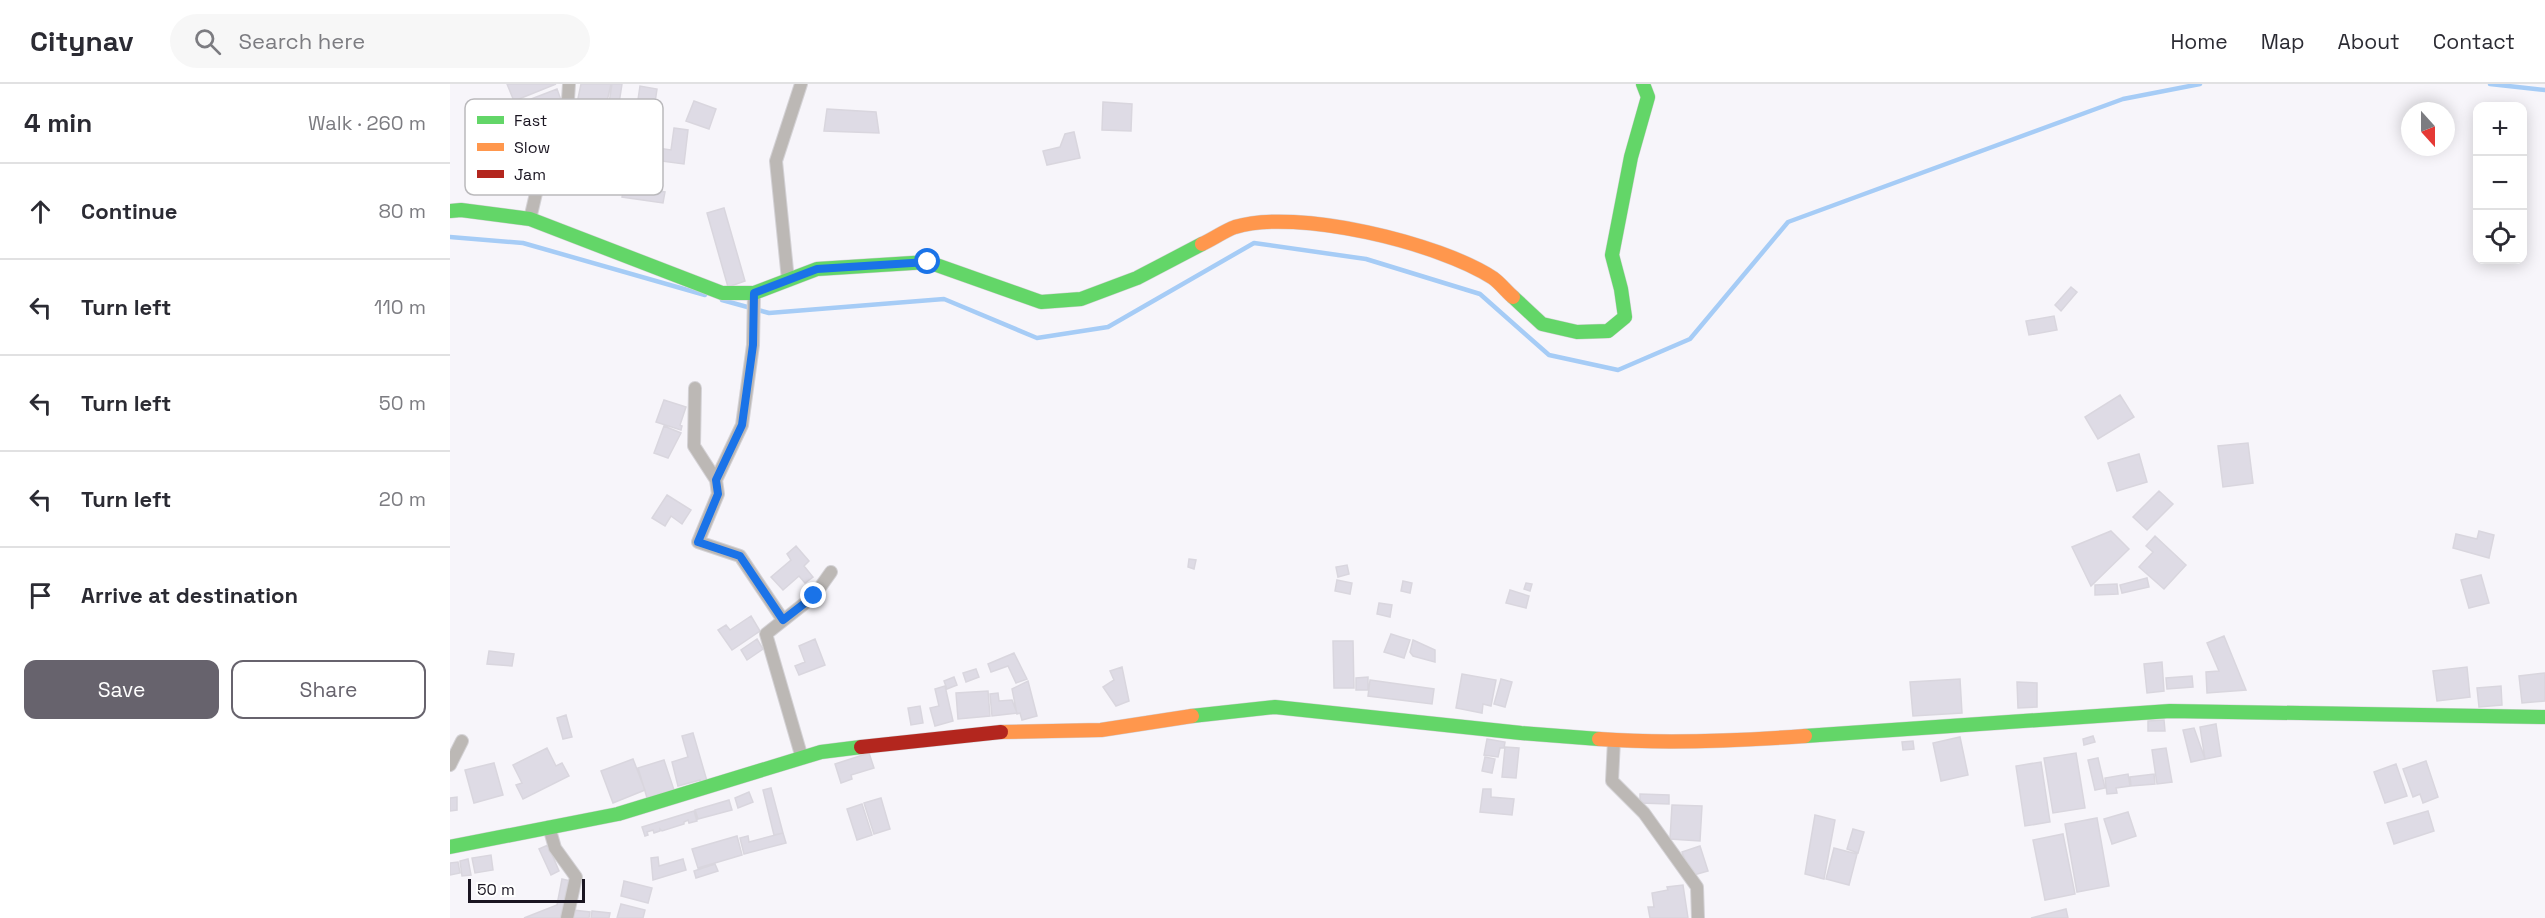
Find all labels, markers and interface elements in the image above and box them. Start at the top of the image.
search box [170,14,590,68]
text: Citynav [30,23,134,59]
icon: search [191,25,224,58]
text: Search here [239,27,365,55]
text: Home [2170,28,2228,55]
text: Map [2261,28,2305,55]
text: About [2338,28,2400,55]
text: Contact [2433,28,2515,55]
legend [465,99,663,195]
north arrow [2401,102,2455,156]
map controls [2473,102,2527,264]
button: + [2473,102,2527,156]
text: 4 min [24,106,92,140]
text: Walk · 260 m [308,110,426,136]
text: Fast [514,110,547,131]
text: Slow [514,137,550,158]
button: − [2473,156,2527,210]
text: Jam [514,164,546,185]
icon: ahead [24,195,57,228]
text: Continue [81,197,177,225]
text: 80 m [378,198,426,224]
button: locate [2473,210,2527,264]
route start [914,248,940,274]
icon: left [24,291,57,324]
text: Turn left [81,293,171,321]
text: 110 m [374,294,426,320]
icon: left [24,387,57,420]
text: Turn left [81,389,171,417]
text: 50 m [379,390,426,416]
icon: left [24,483,57,516]
text: Turn left [81,485,171,513]
text: 20 m [379,486,426,512]
icon: arrive [24,579,57,612]
text: Arrive at destination [81,581,298,609]
route end [800,582,826,608]
button: Save [24,660,219,719]
button: Share [231,660,426,719]
scale bar [468,876,585,904]
text: 50 m [477,879,515,900]

